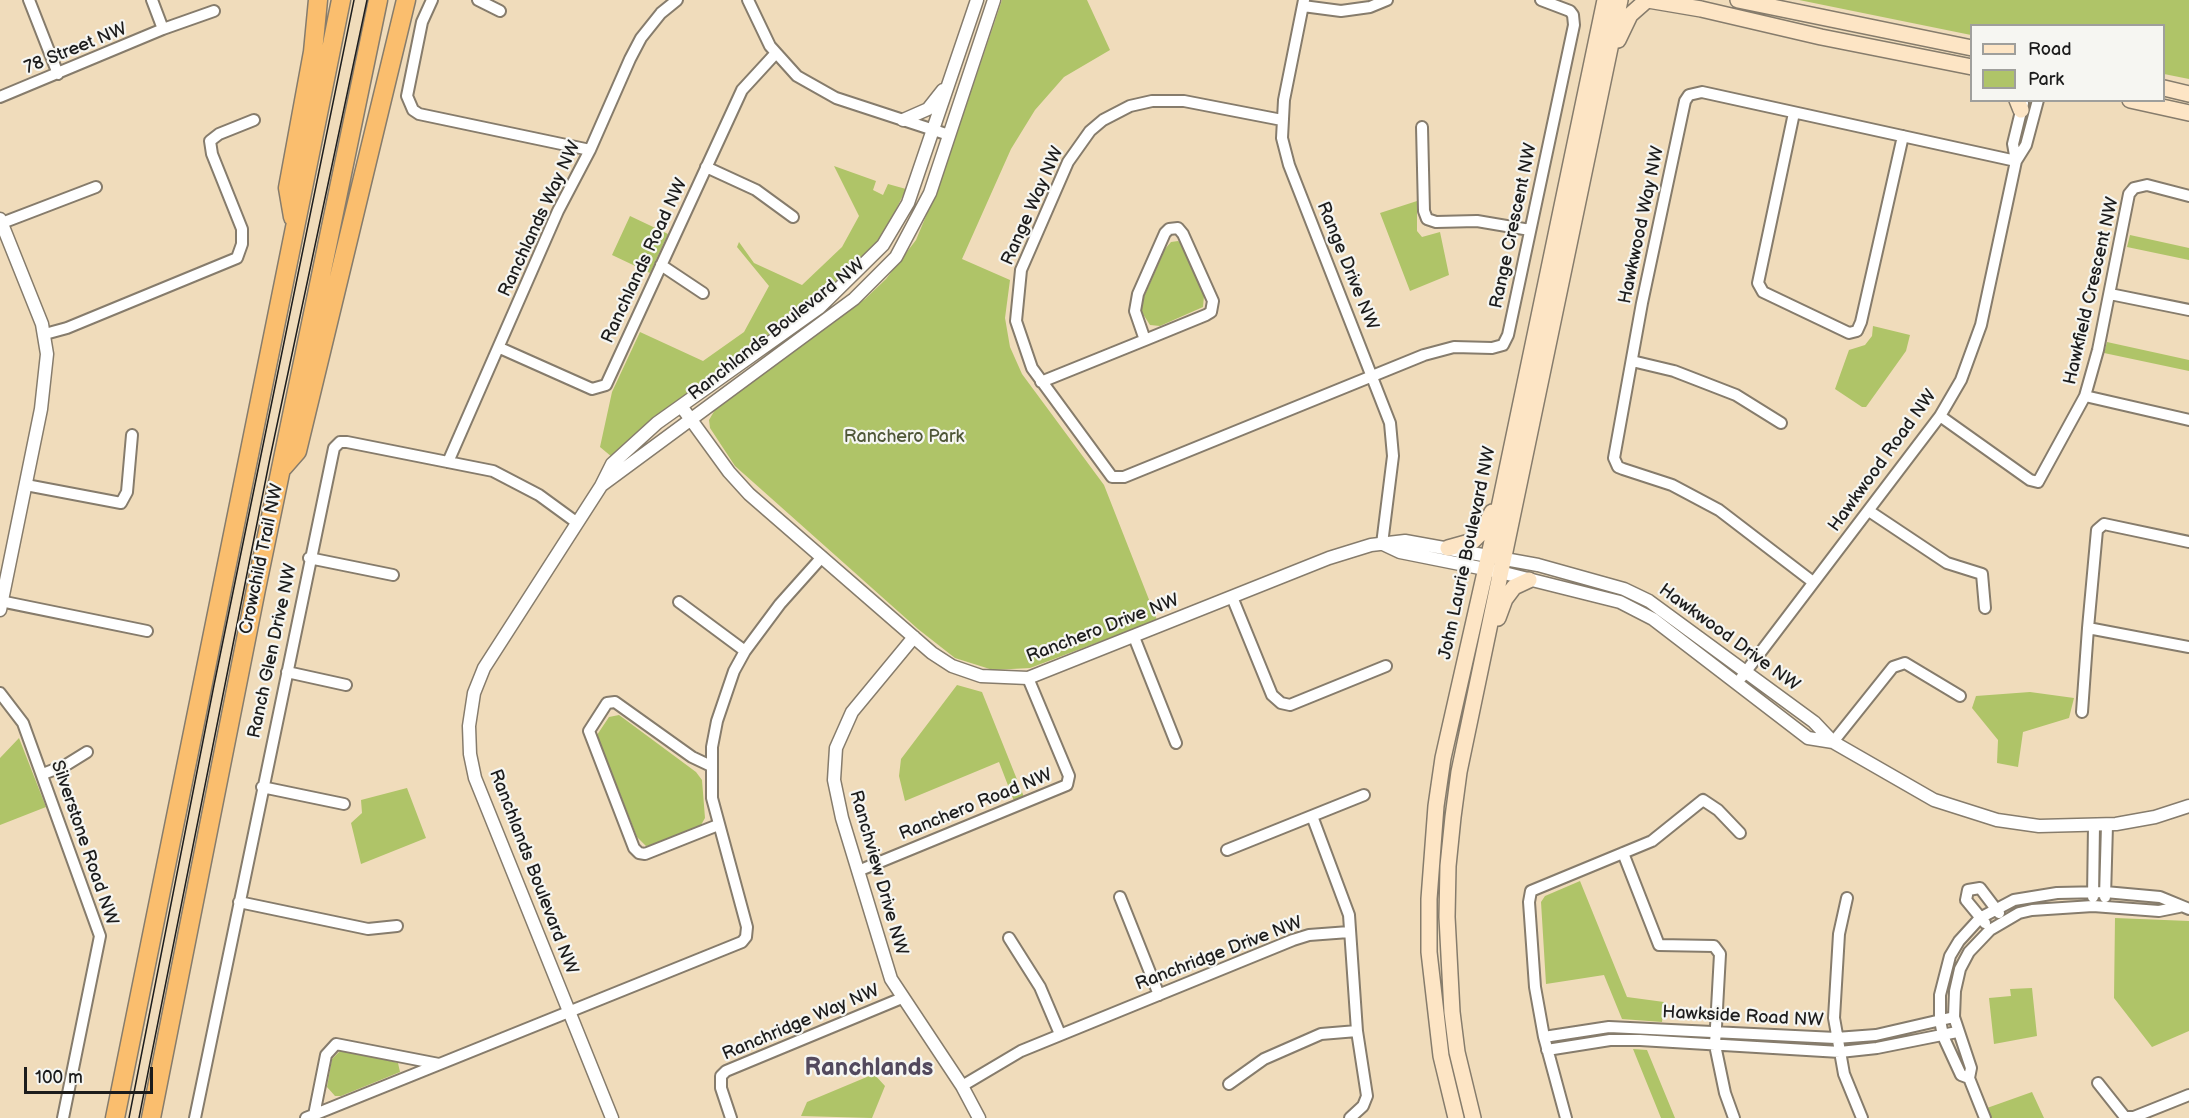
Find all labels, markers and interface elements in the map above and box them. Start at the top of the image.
street label: 78 Street NW [22,19,130,79]
legend [1970,24,2165,102]
text: Road [2028,39,2072,60]
text: Park [2028,69,2064,90]
street label: Ranchlands Way NW [494,138,586,300]
street label: Range Crescent NW [1486,141,1542,311]
street label: Range Way NW [997,143,1069,269]
street label: Hawkwood Way NW [1615,144,1669,306]
street label: Ranchlands Road NW [597,175,693,347]
street label: Hawkfield Crescent NW [2060,195,2124,387]
street label: Range Drive NW [1311,199,1383,333]
street label: Ranchlands Boulevard NW [685,254,869,406]
street label: Hawkwood Road NW [1824,386,1942,536]
park label: Ranchero Park [844,426,964,448]
street label: John Laurie Boulevard NW [1435,444,1501,662]
street label: Crowchild Trail NW [236,482,288,636]
street label: Ranch Glen Drive NW [244,562,302,740]
street label: Hawkwood Drive NW [1654,580,1804,696]
street label: Ranchero Drive NW [1024,590,1182,668]
street label: Silverstone Road NW [46,758,122,928]
street label: Ranchero Road NW [896,764,1056,846]
street label: Ranchlands Boulevard NW [484,766,582,978]
street label: Ranchview Drive NW [844,788,912,958]
street label: Ranchridge Drive NW [1133,912,1305,996]
street label: Ranchridge Way NW [719,980,883,1066]
street label: Hawkside Road NW [1662,1002,1824,1032]
scale bar [27,1055,156,1093]
district label: Ranchlands [805,1055,933,1083]
text: 100 m [35,1067,83,1088]

